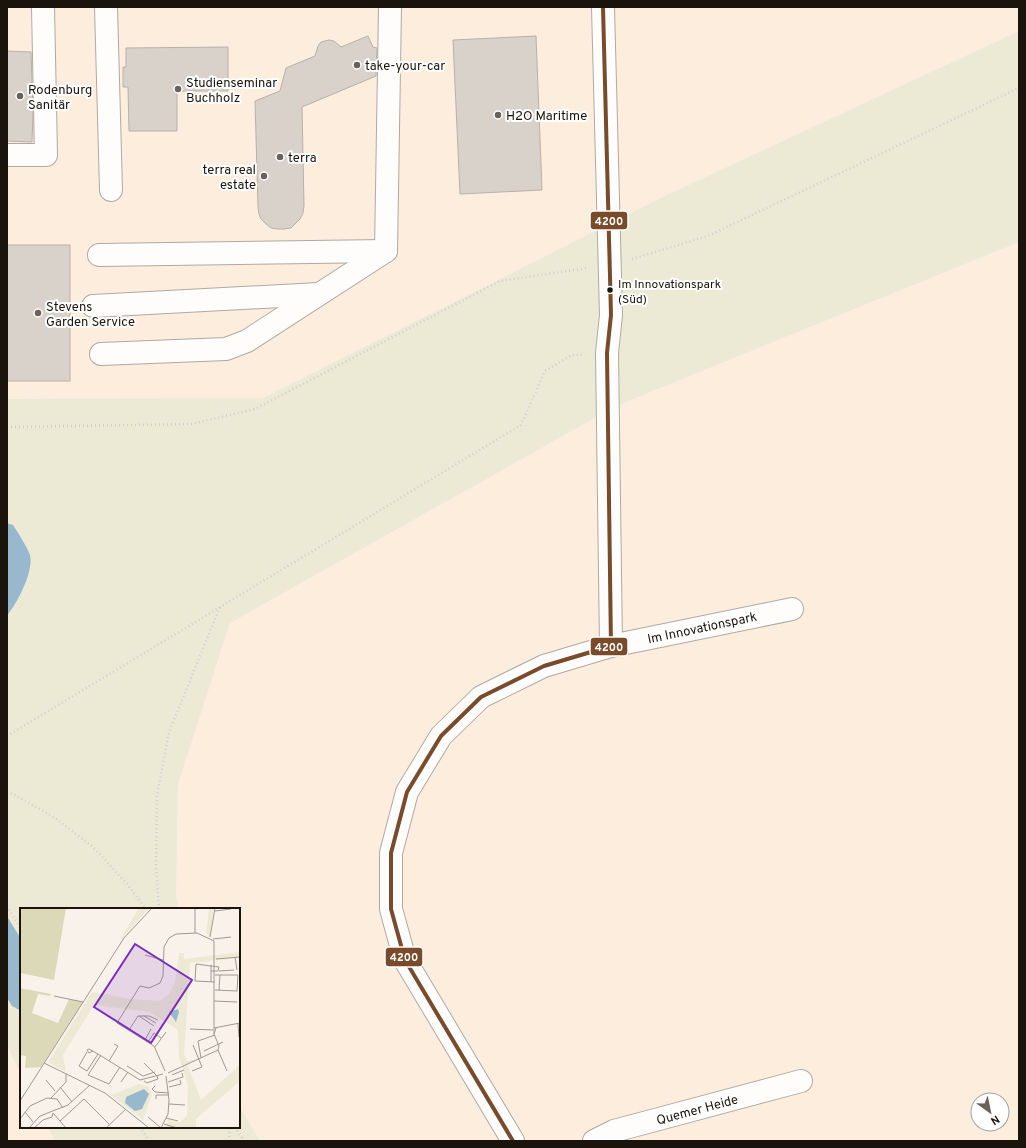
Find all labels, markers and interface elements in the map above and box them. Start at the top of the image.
place label: take-your-car [365,59,445,75]
marker: take-your-car [352,60,362,70]
place label: Studienseminar Buchholz [186,76,277,107]
place label: Rodenburg Sanitär [28,83,92,114]
marker: Studienseminar Buchholz [173,84,183,94]
marker: Rodenburg Sanitär [15,91,25,101]
place label: H2O Maritime [506,109,587,125]
marker: H2O Maritime [493,110,503,120]
place label: terra [288,151,317,167]
marker: terra [275,152,285,162]
place label: terra real estate [203,163,256,194]
marker: terra real estate [259,171,269,181]
line badge: 4200 [590,211,628,230]
text: 4200 [595,215,623,229]
place label: Im Innovationspark (Süd) [618,277,721,308]
marker: Im Innovationspark (Süd) [605,285,615,295]
place label: Stevens Garden Service [46,300,135,331]
marker: Stevens Garden Service [33,308,43,318]
street label: Im Innovationspark [646,610,759,648]
line badge: 4200 [590,637,628,656]
text: 4200 [595,641,623,655]
inset map [20,908,240,1128]
line badge: 4200 [385,947,423,967]
text: 4200 [390,951,418,965]
street label: Quemer Heide [655,1092,740,1130]
north arrow [970,1092,1010,1132]
text: N [988,1112,1002,1128]

